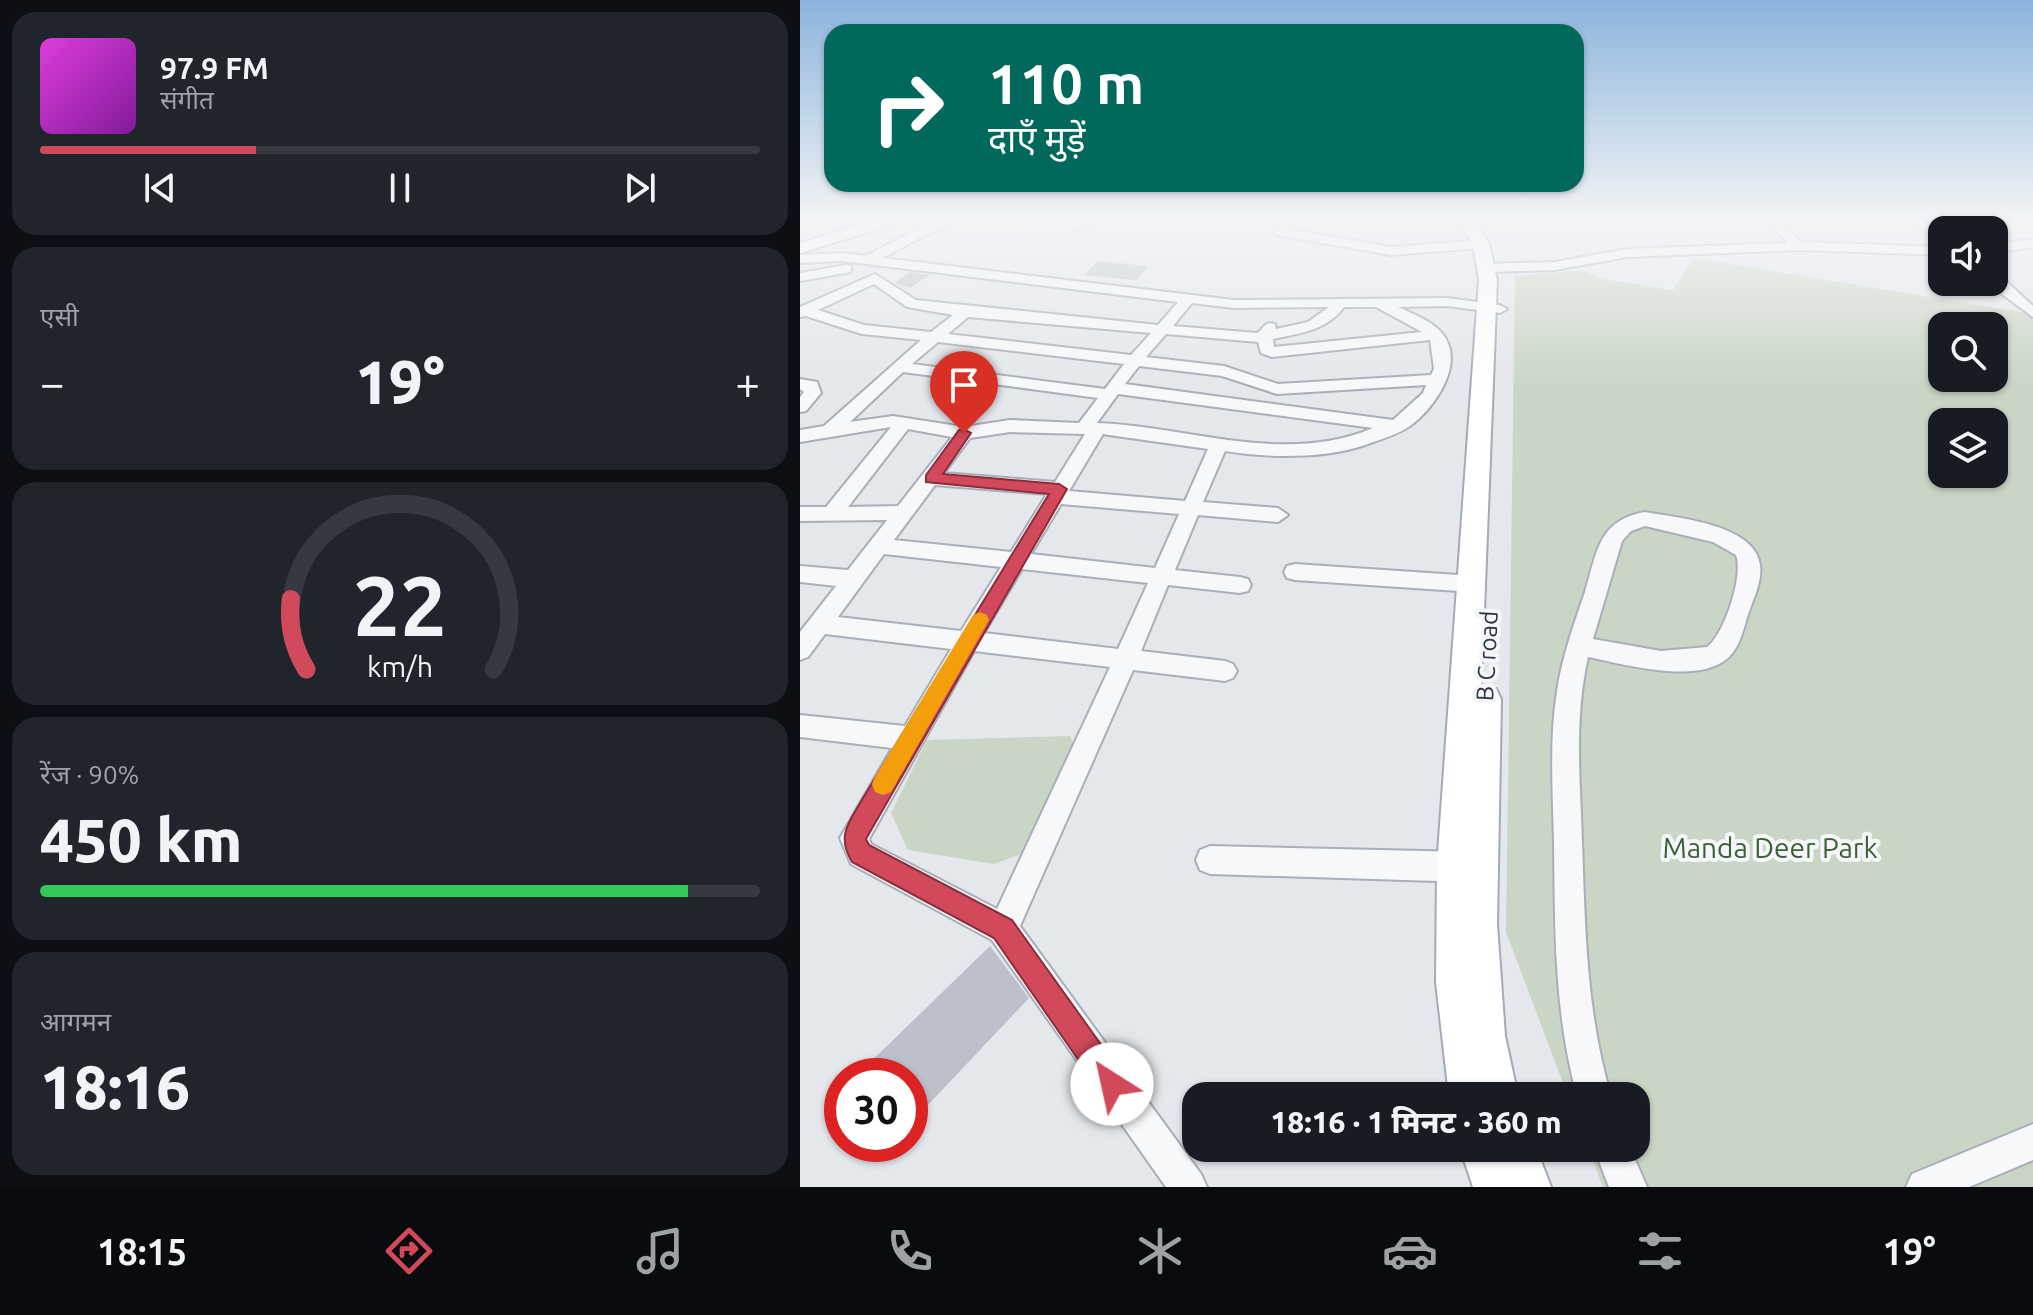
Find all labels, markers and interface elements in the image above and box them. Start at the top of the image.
text: 97.9 FM [160,51,269,85]
text: 110 m [988,52,1144,115]
icon: right [856,56,960,160]
text: संगीत [160,85,214,114]
text: दाएँ मुड़ें [988,118,1085,159]
icon: previous [138,166,182,210]
icon: pause [378,166,422,210]
icon: next [618,166,662,210]
map controls [1928,216,2008,488]
button: sound [1928,216,2008,296]
text: एसी [40,302,79,331]
button: search [1928,312,2008,392]
text: 19° [355,348,445,415]
pin [930,351,998,433]
text: − [40,358,65,407]
text: + [735,358,760,407]
icon: arrive [942,363,986,407]
button: layers [1928,408,2008,488]
text: 22 [353,557,447,651]
street label: B C road [1471,610,1503,702]
text: km/h [367,650,433,682]
text: रेंज · 90% [40,760,139,789]
text: 450 km [40,806,242,873]
park label: Manda Deer Park [1662,832,1878,863]
text: आगमन [40,1007,111,1036]
position arrow [1070,1042,1154,1126]
text: 18:16 [40,1053,190,1120]
speed limit sign: 30 [824,1058,928,1162]
text: 18:16 · 1 मिनट · 360 m [1270,1105,1562,1139]
icon: directions [381,1223,437,1279]
icon: music [632,1223,688,1279]
icon: phone [882,1223,938,1279]
icon: climate [1132,1223,1188,1279]
icon: car [1382,1223,1438,1279]
icon: filters [1632,1223,1688,1279]
text: 18:15 [97,1231,187,1272]
text: 19° [1882,1231,1936,1272]

